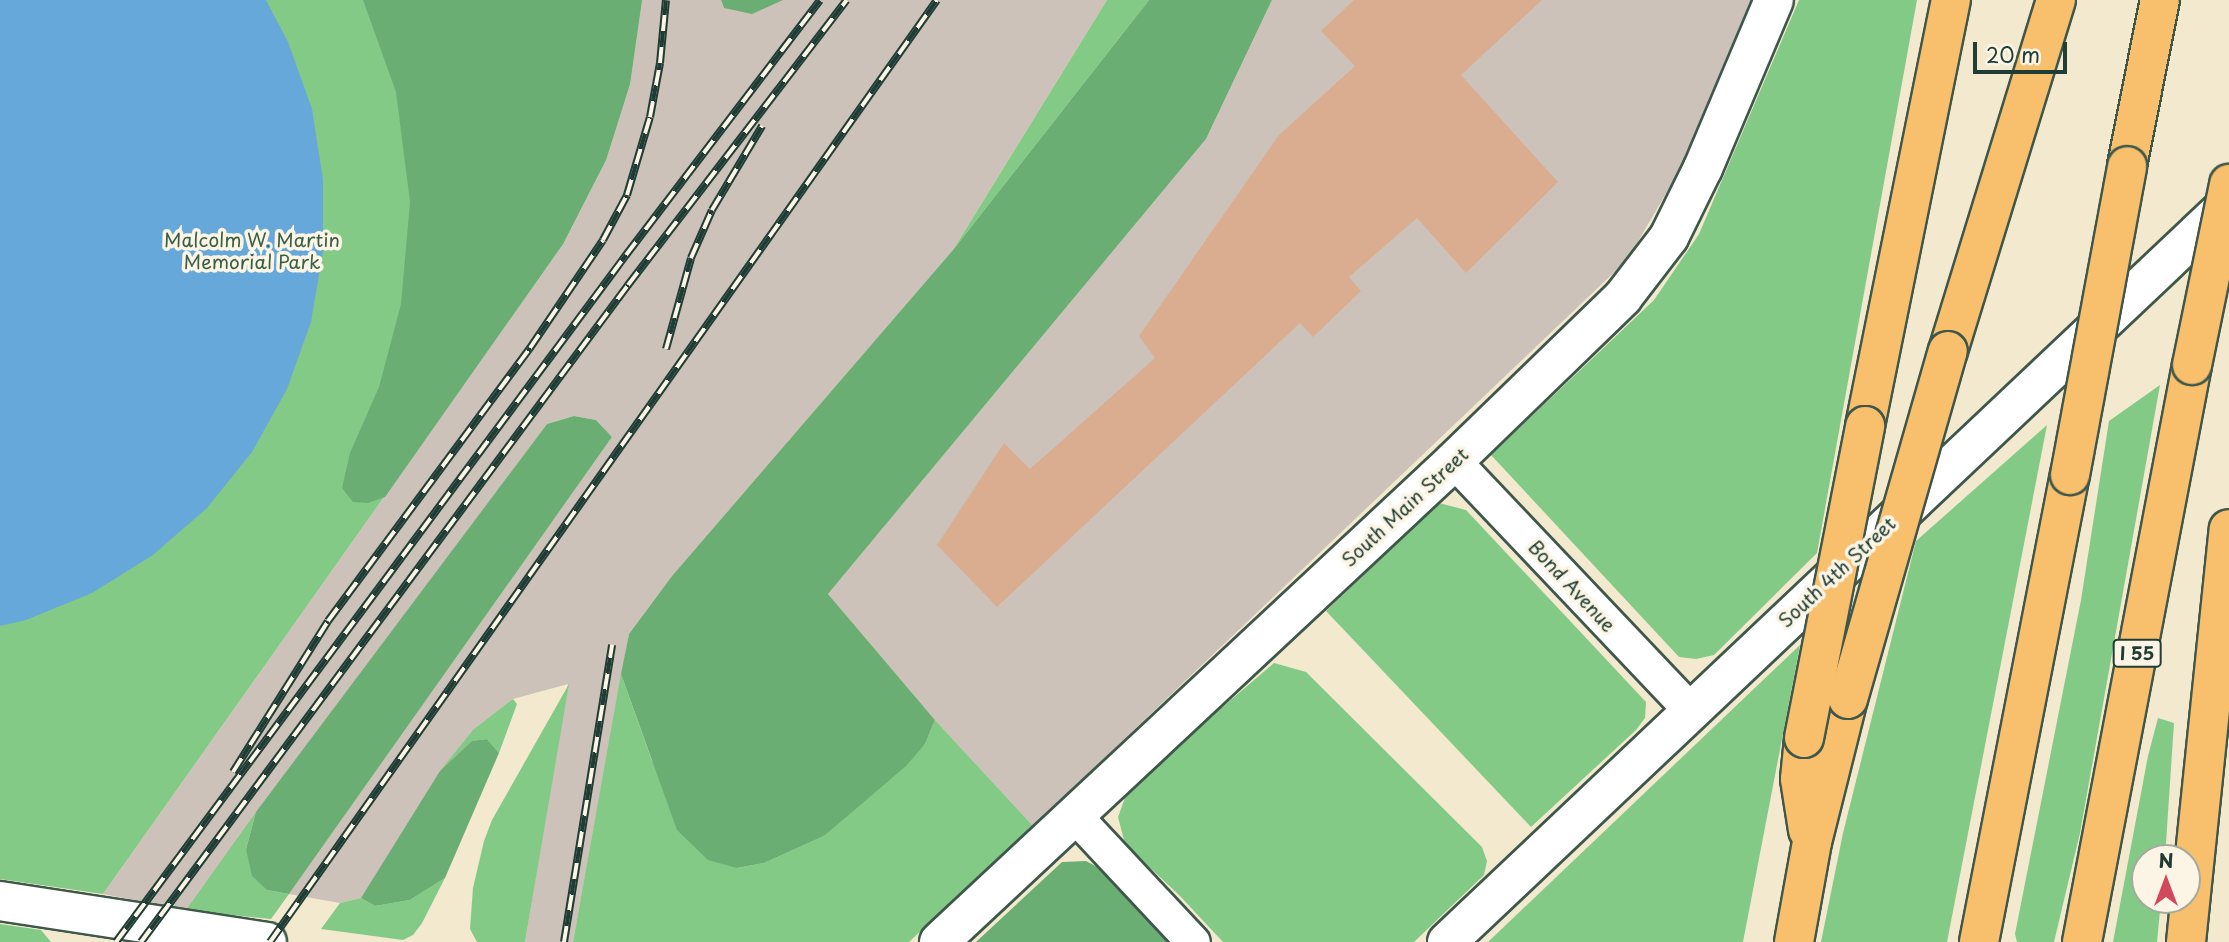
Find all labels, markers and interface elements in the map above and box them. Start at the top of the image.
scale bar [1977,28,2072,72]
text: 20 m [1986,38,2040,70]
park label: Malcolm W. Martin Memorial Park [163,229,341,273]
street label: South Main Street [1336,442,1474,572]
street label: South 4th Street [1773,512,1901,632]
street label: Bond Avenue [1524,536,1620,636]
road number: I 55 [2112,638,2162,668]
north arrow [2131,844,2201,914]
text: N [2158,846,2174,874]

